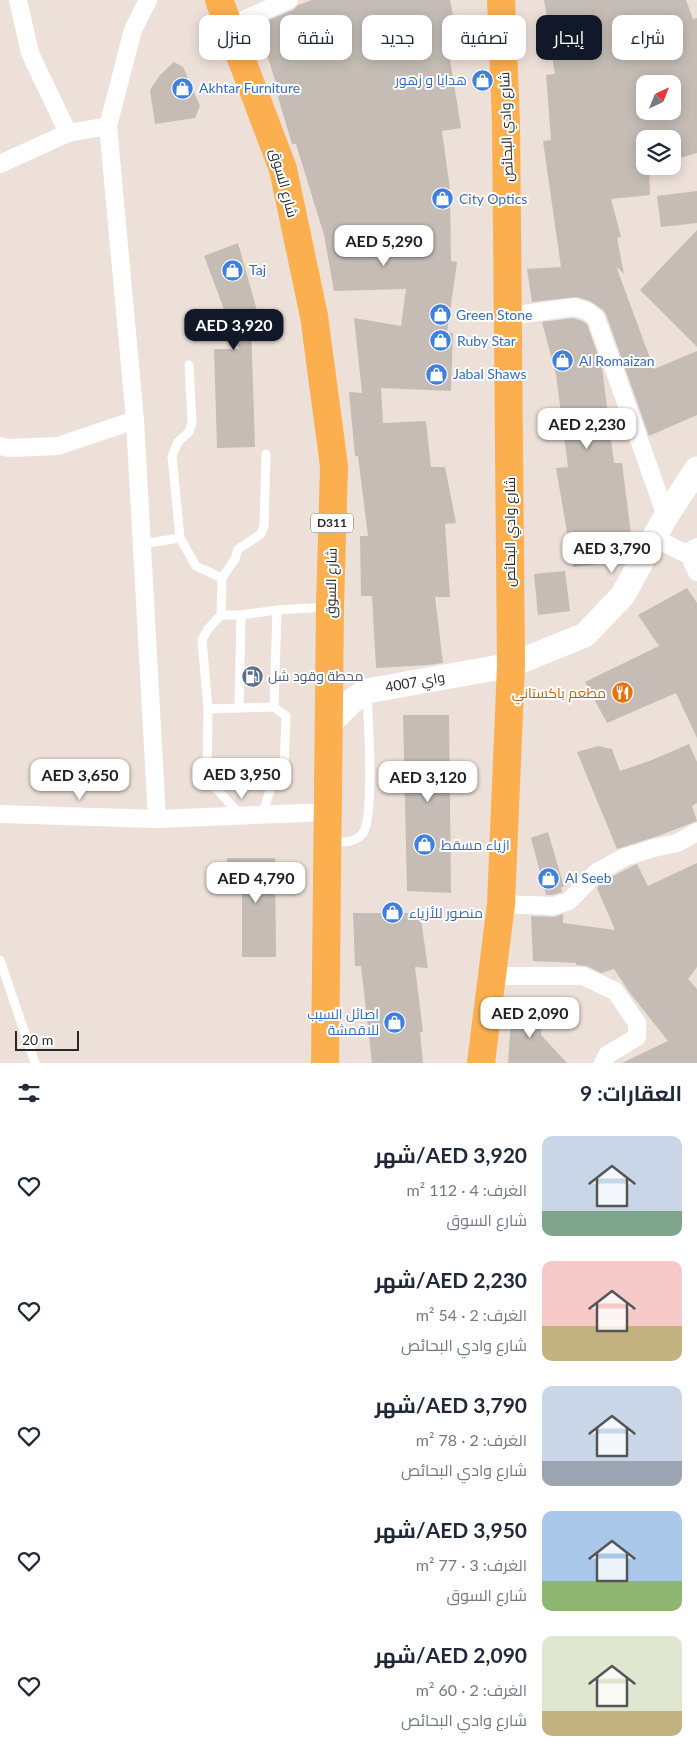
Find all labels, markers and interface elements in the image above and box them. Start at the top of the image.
chip: منزل [199,15,270,60]
chip: شقة [280,15,352,60]
chip: جديد [362,15,432,60]
chip: تصفية [442,15,526,60]
chip: إيجار [536,15,602,60]
chip: شراء [612,15,683,60]
shop icon: هدايا و زهور [471,68,495,92]
place label: هدايا و زهور [394,71,467,88]
street label: شارع وادي البحائص [495,72,520,182]
north arrow [636,75,681,120]
map controls [636,75,681,175]
shop icon: Akhtar Furniture [171,76,195,100]
place label: Akhtar Furniture [199,79,300,96]
button: layers [636,130,681,175]
street label: شارع السوق [266,147,302,219]
shop icon: City Optics [431,187,455,211]
place label: City Optics [459,190,527,207]
pin: AED 5,290 [327,224,441,267]
text: AED 5,290 [345,231,423,250]
shop icon: Taj [221,258,245,282]
place label: Taj [249,261,266,278]
shop icon: Green Stone [428,303,452,327]
place label: Green Stone [456,306,533,323]
pin: AED 3,920 [177,308,291,351]
text: AED 3,920 [195,315,273,334]
shop icon: Ruby Star [429,329,453,353]
place label: Ruby Star [457,332,516,349]
shop icon: Al Romaizan [551,349,575,373]
place label: Al Romaizan [579,352,655,369]
shop icon: Jabal Shaws [425,362,449,386]
place label: Jabal Shaws [453,365,527,382]
pin: AED 2,230 [530,408,644,450]
text: AED 2,230 [548,414,626,433]
street label: شارع وادي البحائص [501,477,522,587]
road number: D311 [311,514,353,532]
pin: AED 3,790 [555,532,669,574]
text: AED 3,790 [573,538,651,557]
street label: شارع السوق [321,548,341,618]
fuel station icon: محطة وقود شل [240,664,264,688]
place label: محطة وقود شل [268,667,364,684]
street label: واي 4007 [384,668,447,699]
restaurant icon: مطعم باكستاني [610,681,634,705]
place label: مطعم باكستاني [512,684,606,705]
pin: AED 3,650 [23,758,137,801]
pin: AED 3,950 [185,758,299,800]
pin: AED 3,120 [371,760,485,803]
text: AED 3,950 [203,764,281,783]
text: AED 3,650 [41,765,119,784]
text: AED 3,120 [389,767,467,786]
shop icon: ازياء مسقط [413,833,437,857]
place label: ازياء مسقط [441,836,510,853]
pin: AED 4,790 [199,862,313,904]
shop icon: Al Seeb [537,866,561,890]
text: AED 4,790 [217,868,295,887]
place label: Al Seeb [565,869,612,886]
shop icon: منصور للأزياء [381,901,405,925]
place label: منصور للأزياء [409,904,483,921]
pin: AED 2,090 [473,996,587,1039]
text: AED 2,090 [491,1003,569,1022]
place label: اصائل السيب للاقمشة [307,1005,379,1038]
shop icon: اصائل السيب للاقمشة [383,1010,407,1034]
scale bar [15,1028,79,1051]
text: 20 m [22,1031,53,1048]
icon: filters [15,1079,43,1107]
text: العقارات: 9 [580,1080,682,1105]
text: AED 3,920/شهر [375,1142,527,1167]
icon: home [582,1156,642,1216]
icon: heart [15,1172,43,1200]
text: الغرف: 4 · 112 m² [407,1180,527,1199]
text: شارع السوق [446,1210,527,1229]
text: AED 2,230/شهر [375,1267,527,1292]
icon: home [582,1281,642,1341]
icon: heart [15,1297,43,1325]
text: الغرف: 2 · 54 m² [416,1305,527,1324]
text: شارع وادي البحائص [401,1335,527,1354]
text: AED 3,790/شهر [375,1392,527,1417]
icon: home [582,1406,642,1466]
icon: heart [15,1422,43,1450]
text: الغرف: 2 · 78 m² [416,1430,527,1449]
text: شارع وادي البحائص [401,1460,527,1479]
text: AED 3,950/شهر [375,1517,527,1542]
icon: home [582,1531,642,1591]
icon: heart [15,1547,43,1575]
text: الغرف: 3 · 77 m² [416,1555,527,1574]
text: شارع السوق [446,1585,527,1604]
text: AED 2,090/شهر [375,1642,527,1667]
icon: home [582,1656,642,1716]
icon: heart [15,1672,43,1700]
text: الغرف: 2 · 60 m² [416,1680,527,1699]
text: شارع وادي البحائص [401,1710,527,1729]

